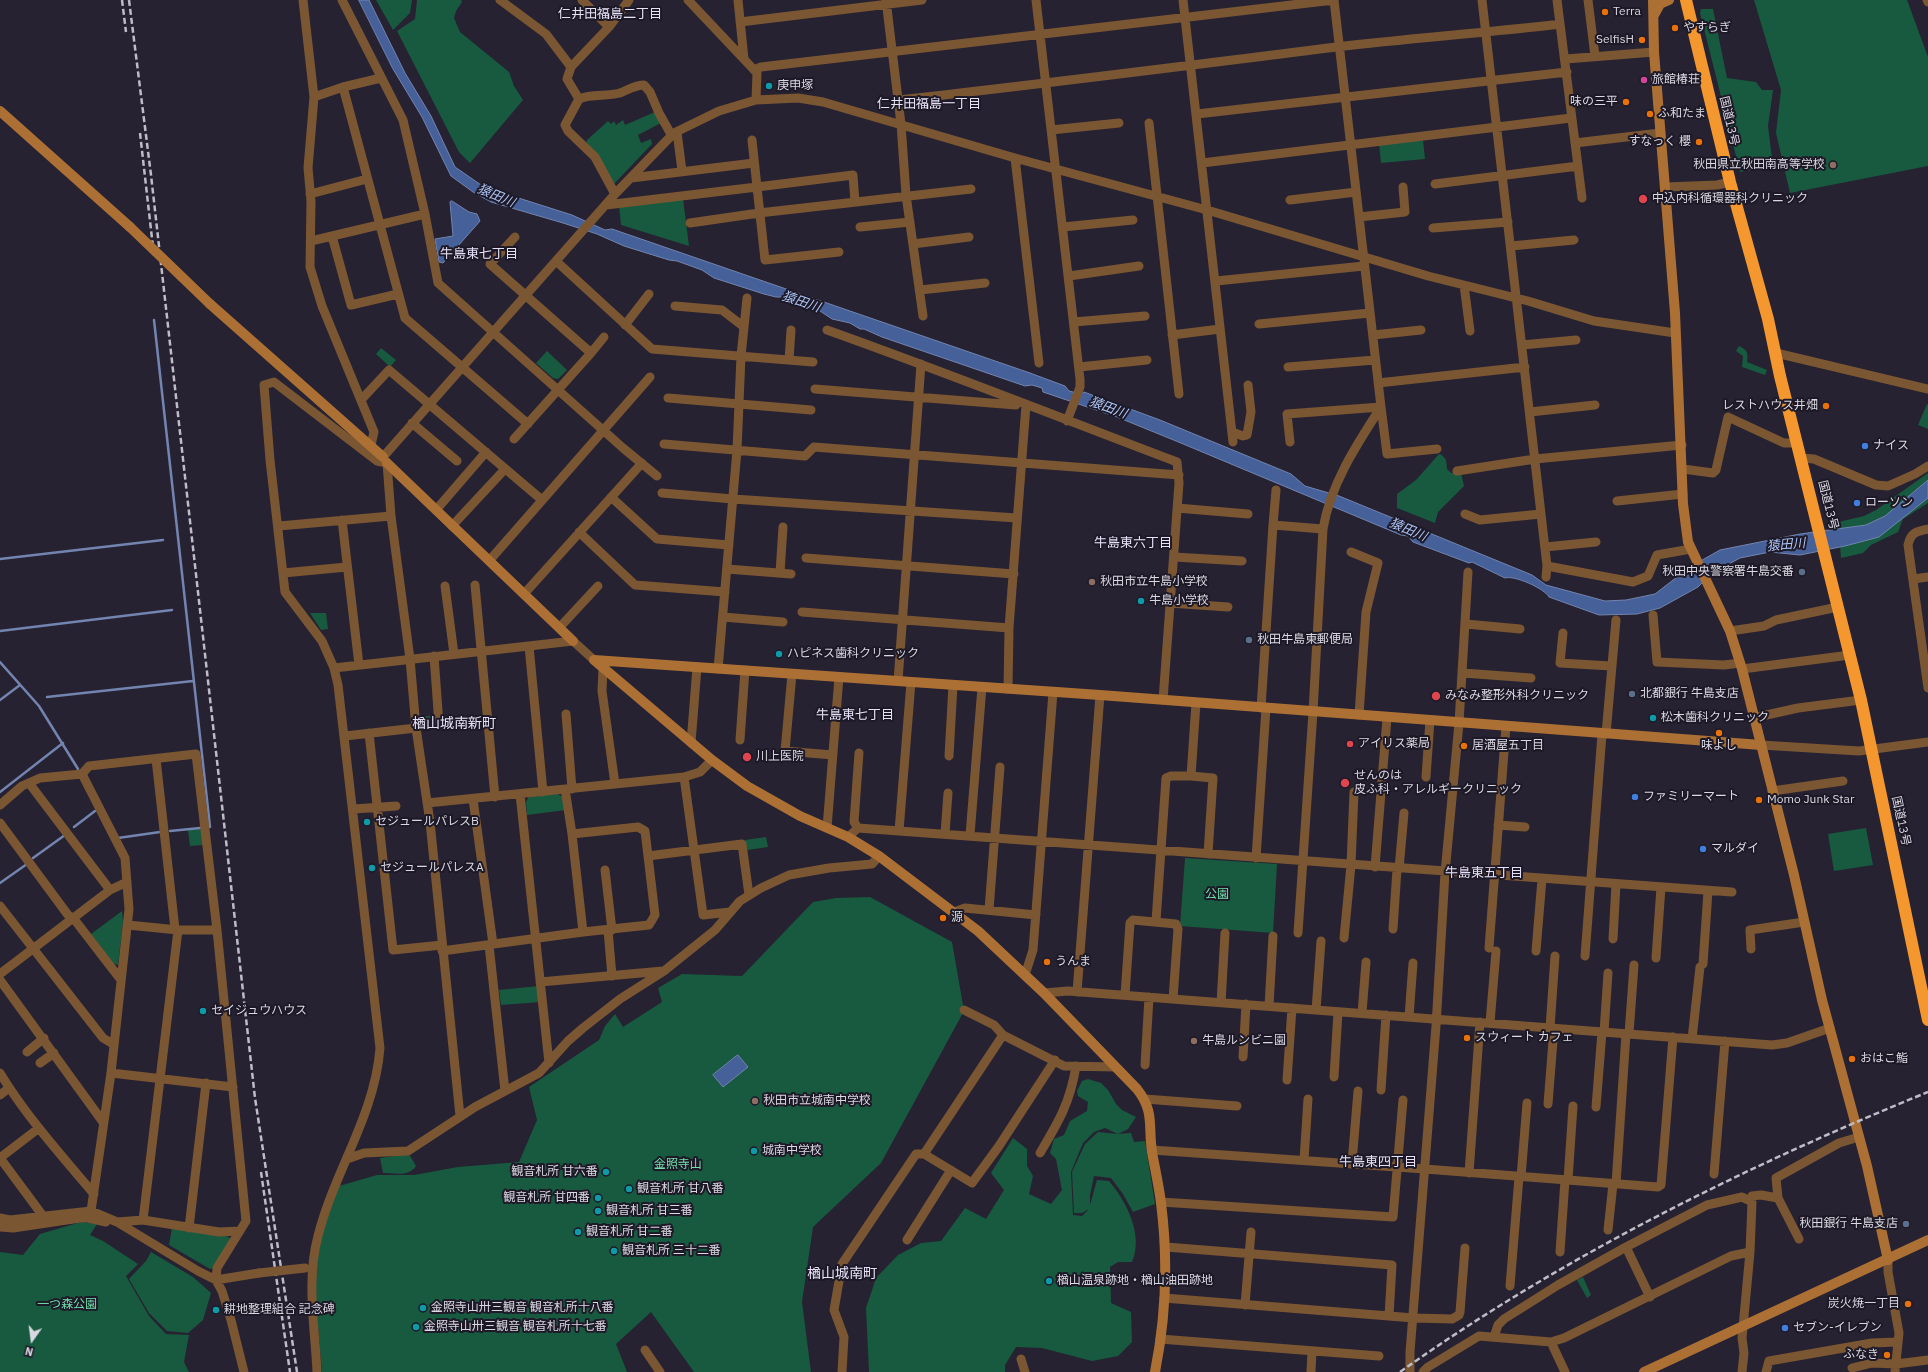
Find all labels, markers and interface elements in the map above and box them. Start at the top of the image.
place label: Terra [1613,5,1641,19]
district label: 仁井田福島二丁目 [558,6,662,22]
marker: Terra [1600,7,1610,17]
place label: やすらぎ [1683,21,1731,35]
marker: やすらぎ [1670,23,1680,33]
place label: SelfisH [1596,33,1634,47]
marker: SelfisH [1637,35,1647,45]
place label: 旅館椿荘 [1652,73,1700,87]
marker: 旅館椿荘 [1639,75,1649,85]
place label: 庚申塚 [777,79,813,93]
marker: 庚申塚 [764,81,774,91]
place label: 味の三平 [1570,95,1618,109]
street label: 国道13号 [1716,95,1742,147]
district label: 仁井田福島一丁目 [877,96,981,112]
marker: 味の三平 [1621,97,1631,107]
place label: ふ和たま [1658,107,1706,121]
marker: ふ和たま [1645,109,1655,119]
place label: すなっく 櫻 [1628,135,1691,149]
marker: すなっく 櫻 [1694,137,1704,147]
place label: 秋田県立秋田南高等学校 [1693,158,1825,172]
marker: 秋田県立秋田南高等学校 [1828,160,1838,170]
water label: 猿田川 [475,181,517,211]
place label: 中込内科循環器科クリニック [1652,192,1808,206]
marker: 中込内科循環器科クリニック [1637,193,1649,205]
district label: 牛島東七丁目 [440,246,518,262]
water label: 猿田川 [780,288,822,316]
water label: 猿田川 [1087,394,1129,422]
place label: レストハウス井畑 [1722,399,1818,413]
marker: レストハウス井畑 [1821,401,1831,411]
place label: ナイス [1873,439,1909,453]
marker: ナイス [1860,441,1870,451]
street label: 国道13号 [1815,479,1841,531]
place label: ローソン [1865,496,1913,510]
marker: ローソン [1852,498,1862,508]
water label: 猿田川 [1387,515,1429,545]
district label: 牛島東六丁目 [1094,535,1172,551]
water label: 猿田川 [1766,536,1806,554]
place label: 秋田中央警察署牛島交番 [1662,565,1794,579]
marker: 秋田中央警察署牛島交番 [1797,567,1807,577]
place label: 秋田市立牛島小学校 [1100,575,1208,589]
marker: 秋田市立牛島小学校 [1087,577,1097,587]
place label: 牛島小学校 [1149,594,1209,608]
marker: 牛島小学校 [1136,596,1146,606]
place label: 秋田牛島東郵便局 [1257,633,1353,647]
marker: 秋田牛島東郵便局 [1244,635,1254,645]
place label: ハピネス歯科クリニック [787,647,919,661]
marker: ハピネス歯科クリニック [774,649,784,659]
place label: 北都銀行 牛島支店 [1640,687,1739,701]
place label: みなみ整形外科クリニック [1445,689,1589,703]
marker: 北都銀行 牛島支店 [1627,689,1637,699]
marker: みなみ整形外科クリニック [1430,690,1442,702]
district label: 牛島東七丁目 [816,707,894,723]
place label: 松木歯科クリニック [1661,711,1769,725]
marker: 松木歯科クリニック [1648,713,1658,723]
district label: 楢山城南新町 [412,716,496,732]
marker: 味よし [1714,728,1724,738]
place label: アイリス薬局 [1358,737,1430,751]
marker: アイリス薬局 [1345,739,1355,749]
place label: 居酒屋五丁目 [1472,739,1544,753]
place label: 味よし [1701,739,1737,753]
marker: 居酒屋五丁目 [1459,741,1469,751]
place label: 川上医院 [756,750,804,764]
marker: 川上医院 [741,751,753,763]
place label: せんのは 皮ふ科・アレルギークリニック [1354,769,1522,797]
marker: せんのは 皮ふ科・アレルギークリニック [1339,777,1351,789]
place label: ファミリーマート [1643,790,1739,804]
marker: ファミリーマート [1630,792,1640,802]
place label: Momo Junk Star [1767,793,1854,807]
marker: Momo Junk Star [1754,795,1764,805]
street label: 国道13号 [1889,795,1913,847]
place label: セジュールパレスB [375,815,479,829]
marker: セジュールパレスB [362,817,372,827]
place label: マルダイ [1711,842,1759,856]
marker: マルダイ [1698,844,1708,854]
place label: セジュールパレスA [380,861,484,875]
marker: セジュールパレスA [367,863,377,873]
district label: 牛島東五丁目 [1445,865,1523,881]
park label: 公園 [1205,888,1229,902]
place label: 源 [951,911,963,925]
marker: 源 [938,913,948,923]
place label: うんま [1055,955,1091,969]
marker: うんま [1042,957,1052,967]
place label: セイジュウハウス [211,1004,307,1018]
marker: セイジュウハウス [198,1006,208,1016]
place label: スウィート カフェ [1475,1031,1574,1045]
marker: スウィート カフェ [1462,1033,1472,1043]
place label: 牛島ルンビニ園 [1202,1034,1286,1048]
marker: 牛島ルンビニ園 [1189,1036,1199,1046]
place label: おはこ鮨 [1860,1052,1908,1066]
marker: おはこ鮨 [1847,1054,1857,1064]
place label: 秋田市立城南中学校 [763,1094,871,1108]
marker: 秋田市立城南中学校 [750,1096,760,1106]
place label: 城南中学校 [762,1144,822,1158]
marker: 城南中学校 [749,1146,759,1156]
district label: 牛島東四丁目 [1339,1154,1417,1170]
park label: 金照寺山 [654,1158,702,1172]
place label: 観音札所 甘六番 [511,1165,598,1179]
marker: 観音札所 甘六番 [601,1167,611,1177]
place label: 観音札所 甘八番 [637,1182,724,1196]
marker: 観音札所 甘八番 [624,1184,634,1194]
place label: 観音札所 甘四番 [503,1191,590,1205]
marker: 観音札所 甘四番 [593,1193,603,1203]
place label: 観音札所 甘三番 [606,1204,693,1218]
marker: 観音札所 甘三番 [593,1206,603,1216]
place label: 秋田銀行 牛島支店 [1799,1217,1898,1231]
marker: 秋田銀行 牛島支店 [1901,1219,1911,1229]
place label: 観音札所 甘二番 [586,1225,673,1239]
marker: 観音札所 甘二番 [573,1227,583,1237]
place label: 観音札所 三十二番 [622,1244,721,1258]
marker: 観音札所 三十二番 [609,1246,619,1256]
district label: 楢山城南町 [807,1266,877,1282]
place label: 楢山温泉跡地・楢山油田跡地 [1057,1274,1213,1288]
marker: 楢山温泉跡地・楢山油田跡地 [1044,1276,1054,1286]
place label: 炭火焼一丁目 [1828,1297,1900,1311]
park label: 一つ森公園 [37,1298,97,1312]
marker: 炭火焼一丁目 [1903,1299,1913,1309]
place label: 金照寺山卅三観音 観音札所十八番 [431,1301,614,1315]
place label: 耕地整理組合 記念碑 [224,1303,335,1317]
marker: 金照寺山卅三観音 観音札所十八番 [418,1303,428,1313]
marker: 耕地整理組合 記念碑 [211,1305,221,1315]
north arrow [12,1320,52,1360]
place label: 金照寺山卅三観音 観音札所十七番 [424,1320,607,1334]
place label: セブン-イレブン [1793,1321,1882,1335]
marker: 金照寺山卅三観音 観音札所十七番 [411,1322,421,1332]
marker: セブン-イレブン [1780,1323,1790,1333]
text: N [24,1344,35,1359]
place label: ふなき [1843,1348,1879,1362]
marker: ふなき [1882,1350,1892,1360]

